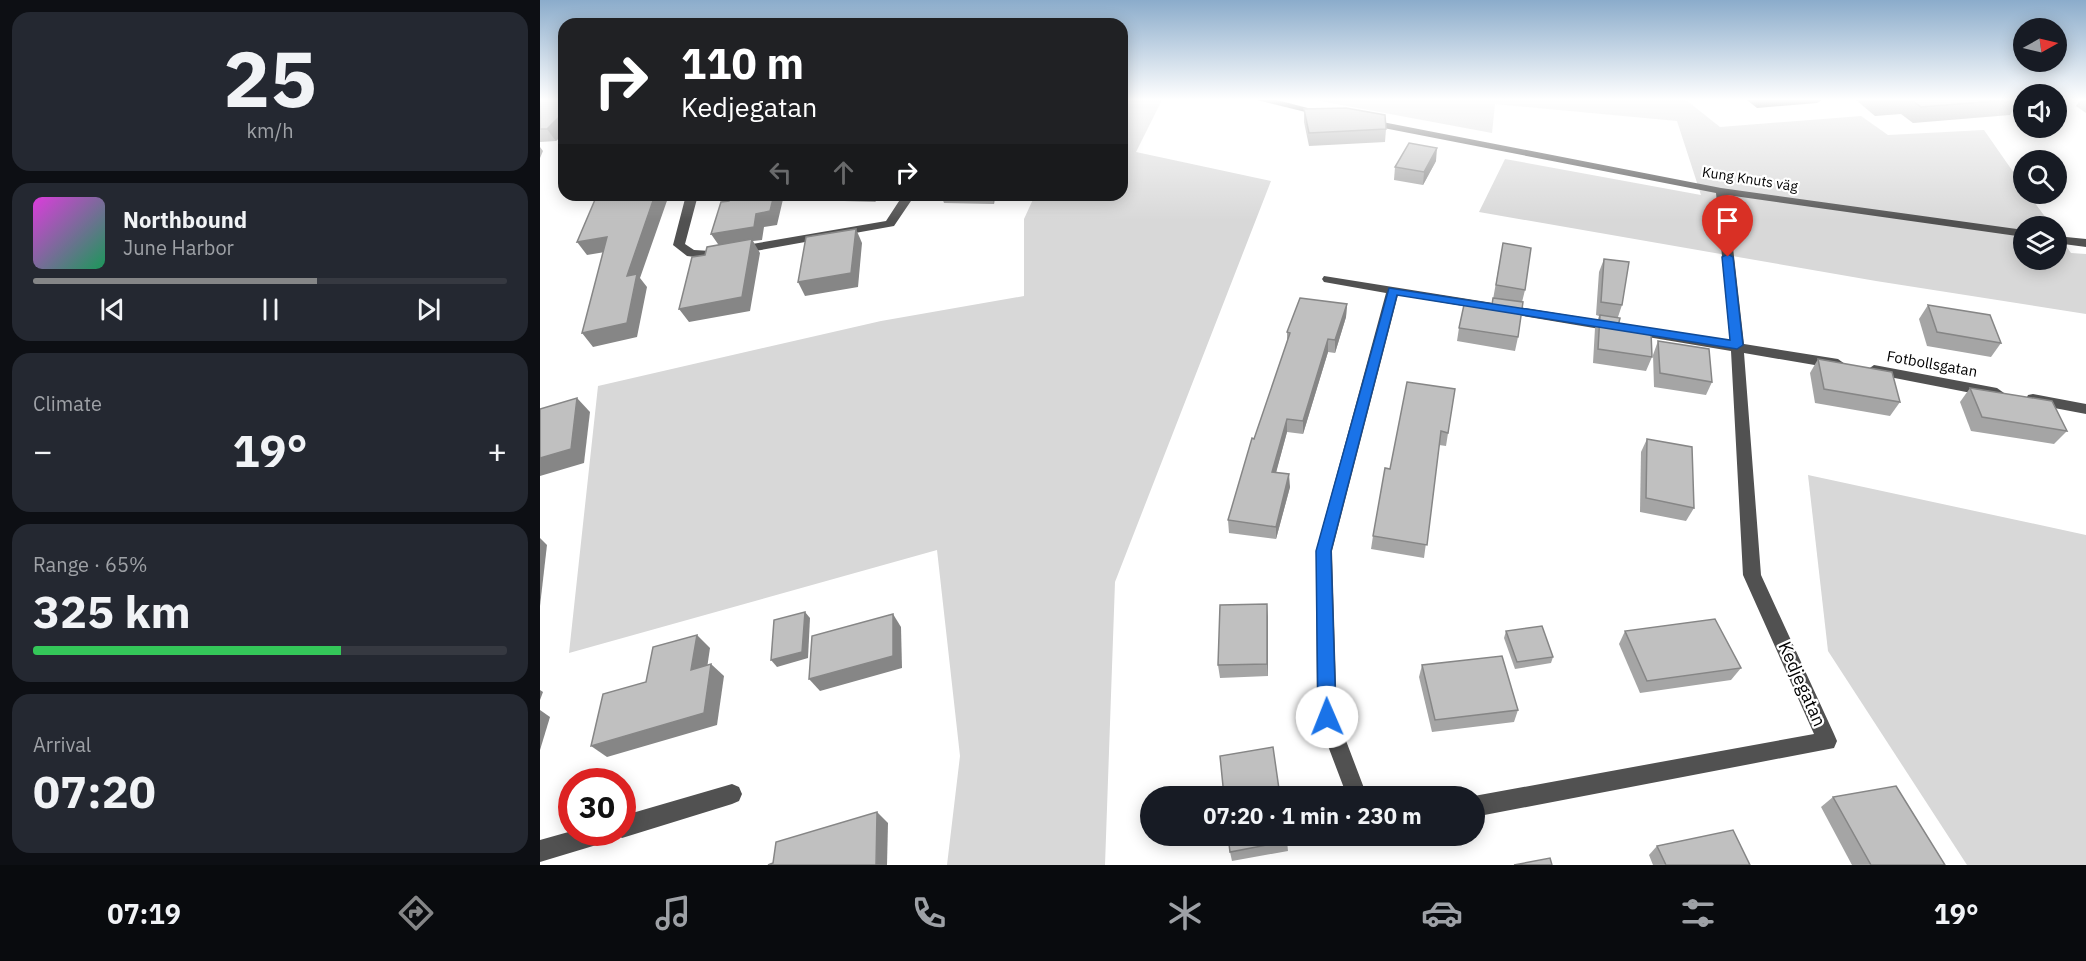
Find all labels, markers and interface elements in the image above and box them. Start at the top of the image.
north arrow [2013,18,2067,72]
map controls [2013,18,2067,270]
text: 25 [223,27,317,128]
text: 110 m [681,36,804,91]
icon: right [582,42,660,120]
button: sound [2013,84,2067,138]
text: Kedjegatan [681,89,817,124]
text: km/h [246,117,294,144]
button: search [2013,150,2067,204]
icon: left [764,156,797,189]
icon: ahead [827,156,860,189]
icon: right [890,156,923,189]
street label: Kung Knuts väg [1701,163,1800,196]
pin [1702,195,1753,257]
icon: arrive [1711,204,1744,237]
text: Northbound [123,205,247,234]
button: layers [2013,216,2067,270]
text: June Harbor [123,234,234,261]
icon: previous [96,293,129,326]
icon: pause [254,293,287,326]
icon: next [412,293,445,326]
street label: Fotbollsgatan [1885,346,1979,381]
text: Climate [33,390,102,417]
text: 19° [232,421,308,479]
text: − [33,429,53,472]
text: + [487,429,507,472]
text: Range · 65% [33,551,148,578]
text: 325 km [33,582,191,640]
street label: Kedjegatan [1773,638,1831,730]
position arrow [1295,685,1359,749]
text: Arrival [33,731,91,758]
text: 07:20 [33,762,156,820]
speed limit sign: 30 [558,768,636,846]
text: 07:20 · 1 min · 230 m [1203,801,1422,830]
icon: directions [395,892,437,934]
icon: music [652,892,694,934]
icon: phone [908,892,950,934]
icon: climate [1164,892,1206,934]
icon: car [1421,892,1463,934]
icon: filters [1677,892,1719,934]
text: 07:19 [107,896,181,931]
text: 19° [1934,896,1979,931]

